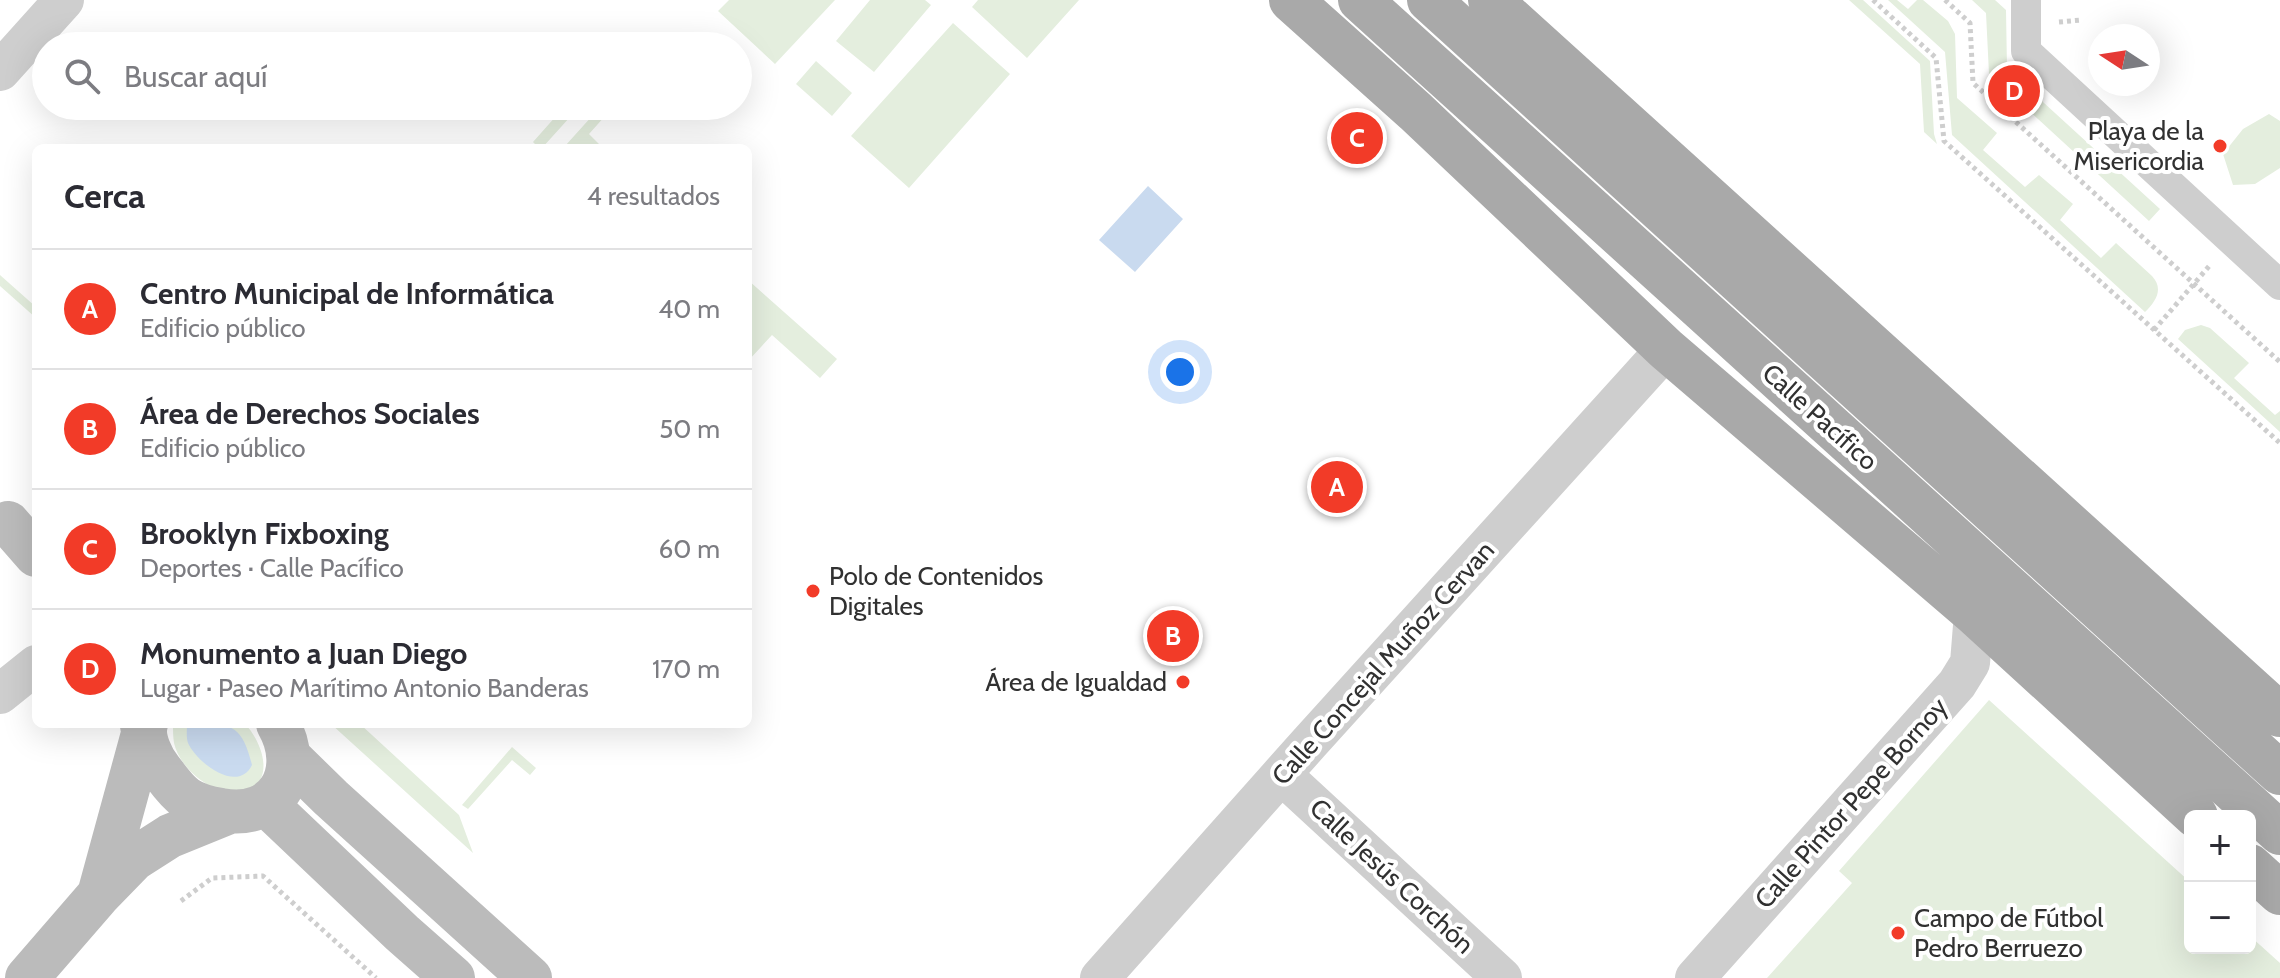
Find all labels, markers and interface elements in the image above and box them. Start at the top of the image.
north arrow [2088,24,2160,96]
search box [32,32,752,120]
icon: search [60,54,104,98]
text: Buscar aquí [124,58,267,95]
pin: D [1988,61,2040,121]
pin: C [1331,108,1383,168]
place label: Playa de la Misericordia [2074,115,2205,177]
marker: Playa de la Misericordia [2211,137,2229,155]
text: Cerca [64,175,145,217]
text: 4 resultados [587,180,720,212]
text: Centro Municipal de Informática [140,275,554,312]
text: A [82,293,98,325]
text: 40 m [658,293,720,325]
text: Edificio público [140,312,306,344]
your location [1160,352,1200,392]
street label: Calle Pacífico [1756,357,1884,477]
text: Área de Derechos Sociales [140,395,480,432]
text: B [82,413,98,445]
text: 50 m [659,413,720,445]
text: Edificio público [140,432,306,464]
pin: A [1311,457,1363,517]
text: Brooklyn Fixboxing [140,515,389,552]
text: C [82,533,98,565]
text: 60 m [658,533,720,565]
street label: Calle Concejal Muñoz Cervan [1265,534,1501,792]
text: Deportes · Calle Pacífico [140,552,404,584]
place label: Polo de Contenidos Digitales [829,560,1044,622]
marker: Polo de Contenidos Digitales [804,582,822,600]
pin: B [1147,606,1199,666]
text: Monumento a Juan Diego [140,635,467,672]
text: D [81,653,99,685]
text: 170 m [652,653,720,685]
place label: Área de Igualdad [985,666,1167,698]
text: Lugar · Paseo Marítimo Antonio Banderas [140,672,589,704]
marker: Área de Igualdad [1174,673,1192,691]
street label: Calle Pintor Pepe Bornoy [1748,691,1954,915]
street label: Calle Jesús Corchón [1303,792,1481,960]
map controls [2184,810,2256,954]
button: + [2184,810,2256,882]
button: − [2184,882,2256,954]
place label: Campo de Fútbol Pedro Berruezo [1914,902,2103,964]
marker: Campo de Fútbol Pedro Berruezo [1889,924,1907,942]

